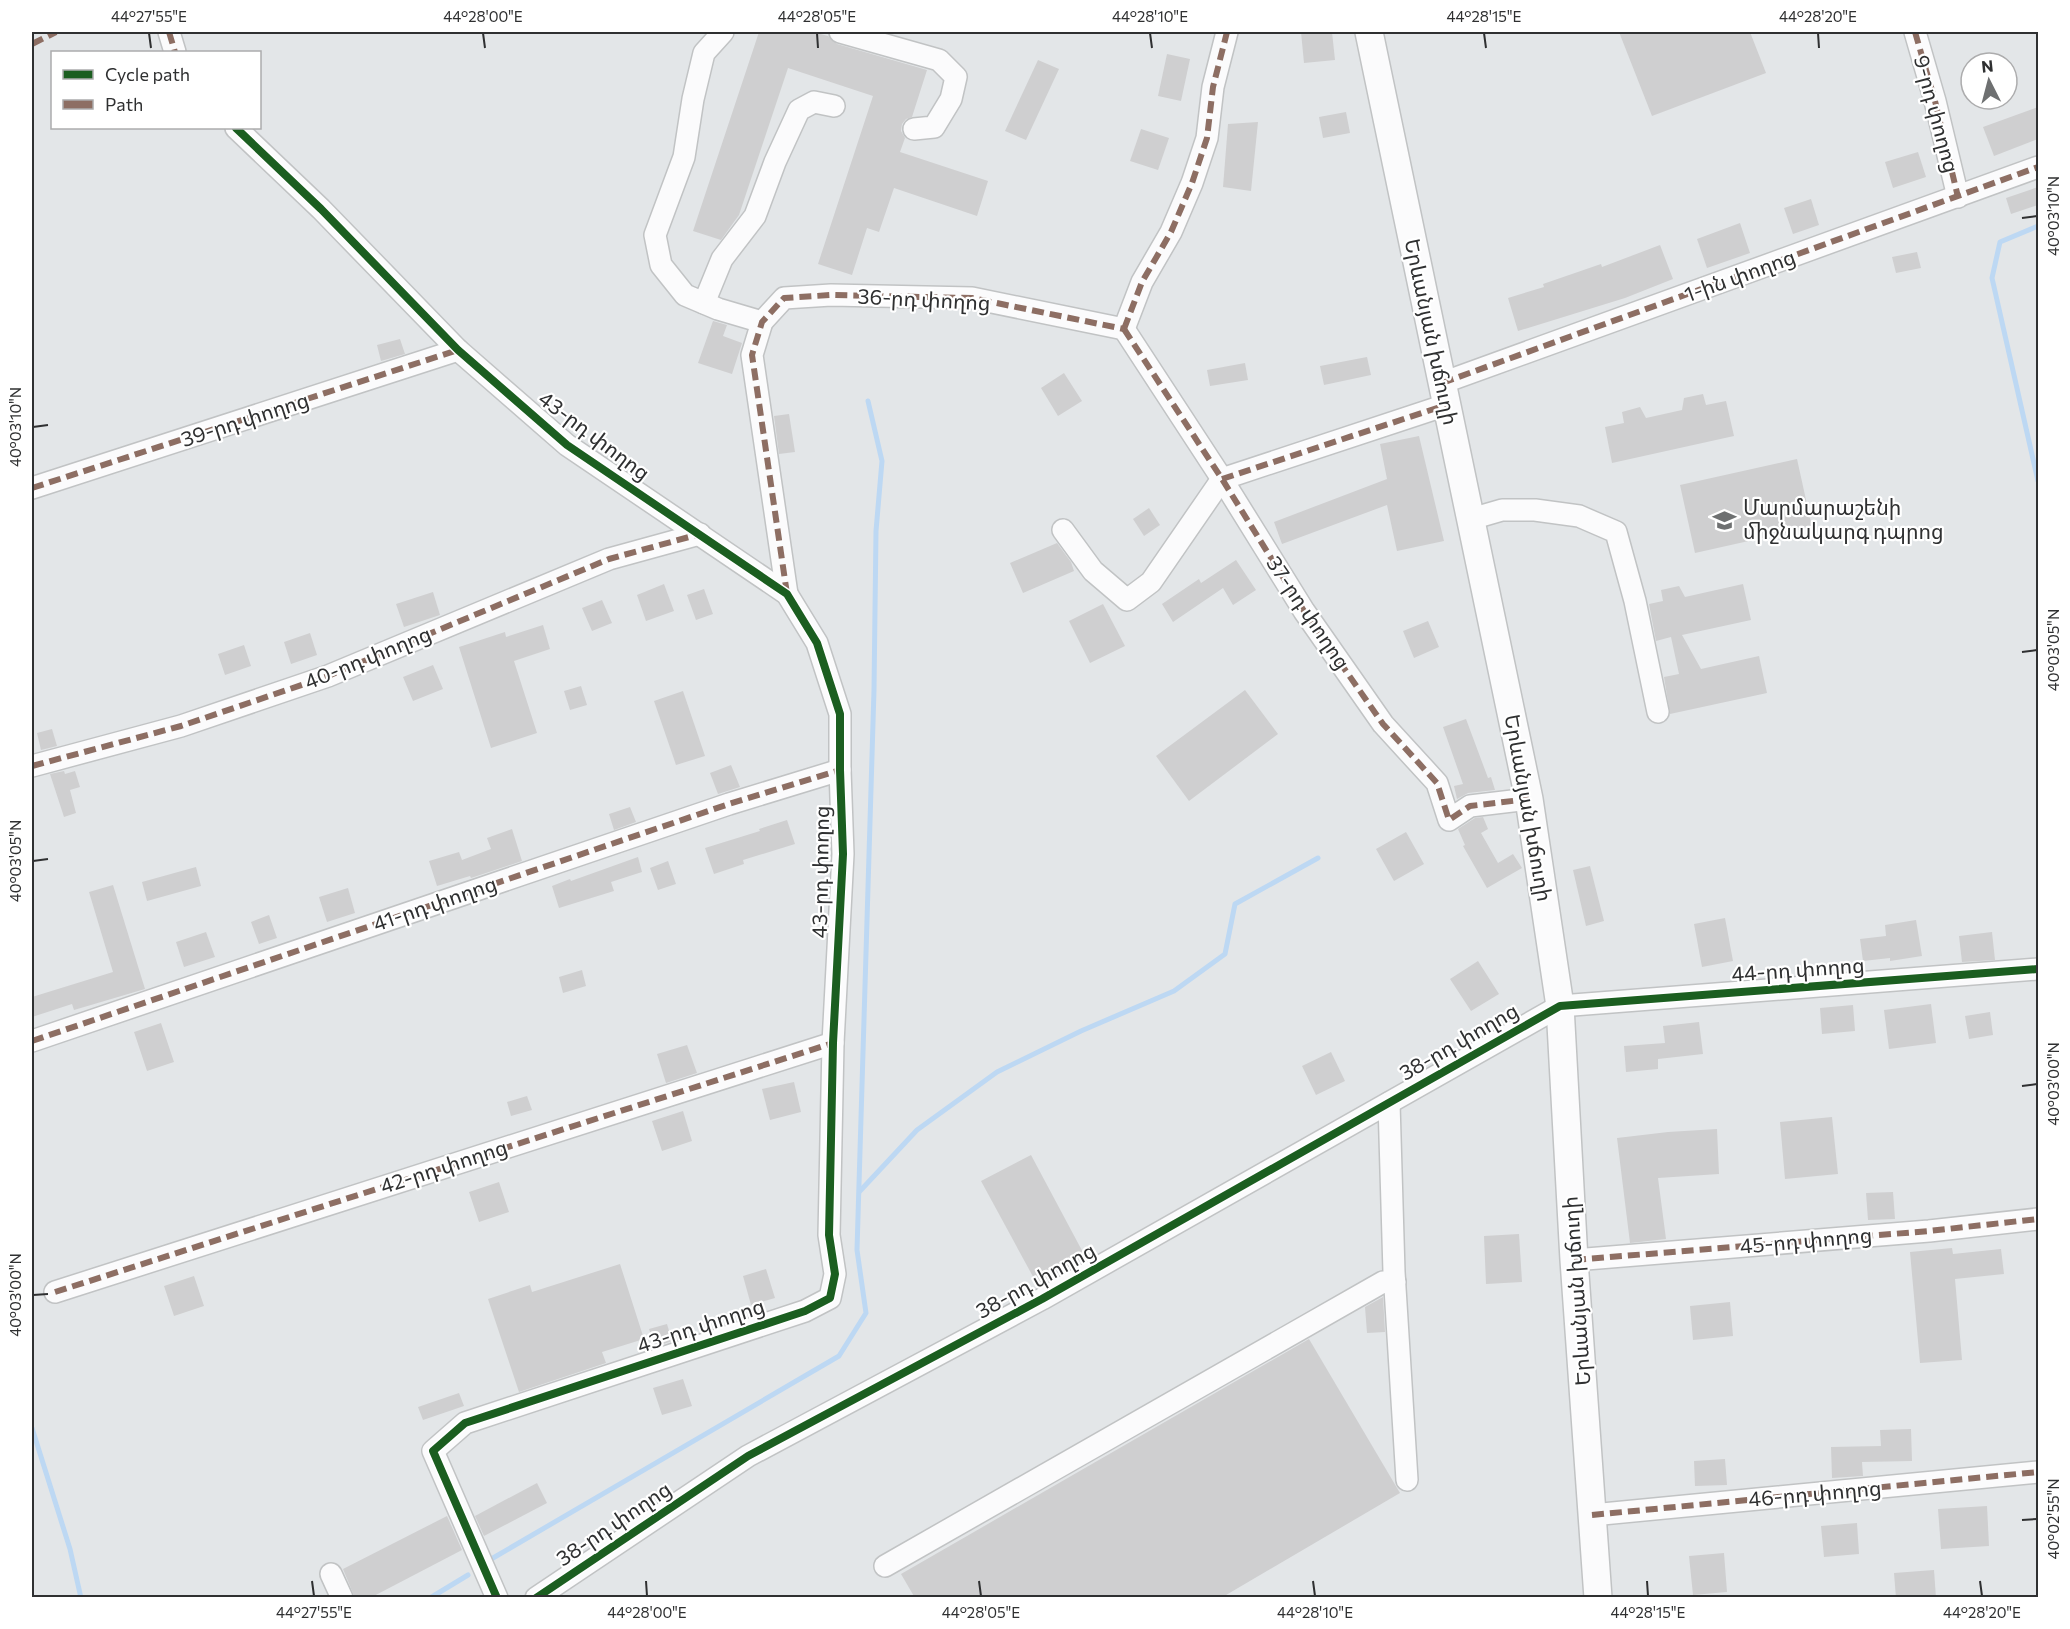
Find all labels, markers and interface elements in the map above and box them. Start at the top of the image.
text: 44°27'55"E [111,7,187,25]
text: 44°28'00"E [443,7,523,25]
text: 44°28'05"E [778,7,856,25]
text: 44°28'10"E [1112,7,1188,25]
text: 44°28'15"E [1447,7,1522,25]
text: 44°28'20"E [1779,7,1857,25]
legend [51,51,261,129]
north arrow [1959,51,2019,111]
street label: 9-րդ փողոց [1909,52,1965,175]
text: N [1980,56,1994,76]
text: Cycle path [105,63,190,85]
text: Path [105,93,143,115]
text: 40°03'10"N [2044,176,2062,256]
street label: Երևանյան խճուղի [1400,236,1464,427]
street label: 1-ին փողոց [1681,243,1799,307]
street label: 36-րդ փողոց [857,283,991,315]
street label: 43-րդ փողոց [534,385,655,486]
street label: 39-րդ փողոց [177,386,312,452]
text: 40°03'10"N [6,387,24,467]
place label: Մարմարաշենի միջնակարգ դպրոց [1743,494,1944,544]
school or university icon: Մարմարաշենի միջնակարգ դպրոց [1712,507,1738,533]
street label: 37-րդ փողոց [1261,551,1356,674]
text: 40°03'05"N [2044,609,2062,691]
street label: 40-րդ փողոց [300,620,435,694]
street label: Երևանյան խճուղի [1500,712,1558,904]
street label: 43-րդ փողոց [806,805,834,939]
text: 40°03'05"N [6,820,24,902]
street label: 41-րդ փողոց [369,870,500,936]
street label: 44-րդ փողոց [1731,951,1865,987]
street label: 38-րդ փողոց [1394,997,1523,1086]
text: 40°03'00"N [2044,1042,2062,1126]
street label: 42-րդ փողոց [377,1133,511,1199]
street label: Երևանյան խճուղի [1556,1195,1596,1387]
street label: 45-րդ փողոց [1739,1221,1873,1259]
street label: 38-րդ փողոց [971,1237,1100,1324]
text: 40°03'00"N [6,1253,24,1337]
street label: 43-րդ փողոց [634,1292,768,1358]
street label: 46-րդ փողոց [1747,1474,1883,1512]
street label: 38-րդ փողոց [551,1475,676,1571]
text: 40°02'55"N [2044,1478,2062,1560]
text: 44°27'55"E [276,1603,352,1621]
text: 44°28'00"E [607,1603,687,1621]
text: 44°28'05"E [942,1603,1020,1621]
text: 44°28'10"E [1277,1603,1353,1621]
text: 44°28'15"E [1611,1603,1686,1621]
text: 44°28'20"E [1943,1603,2021,1621]

